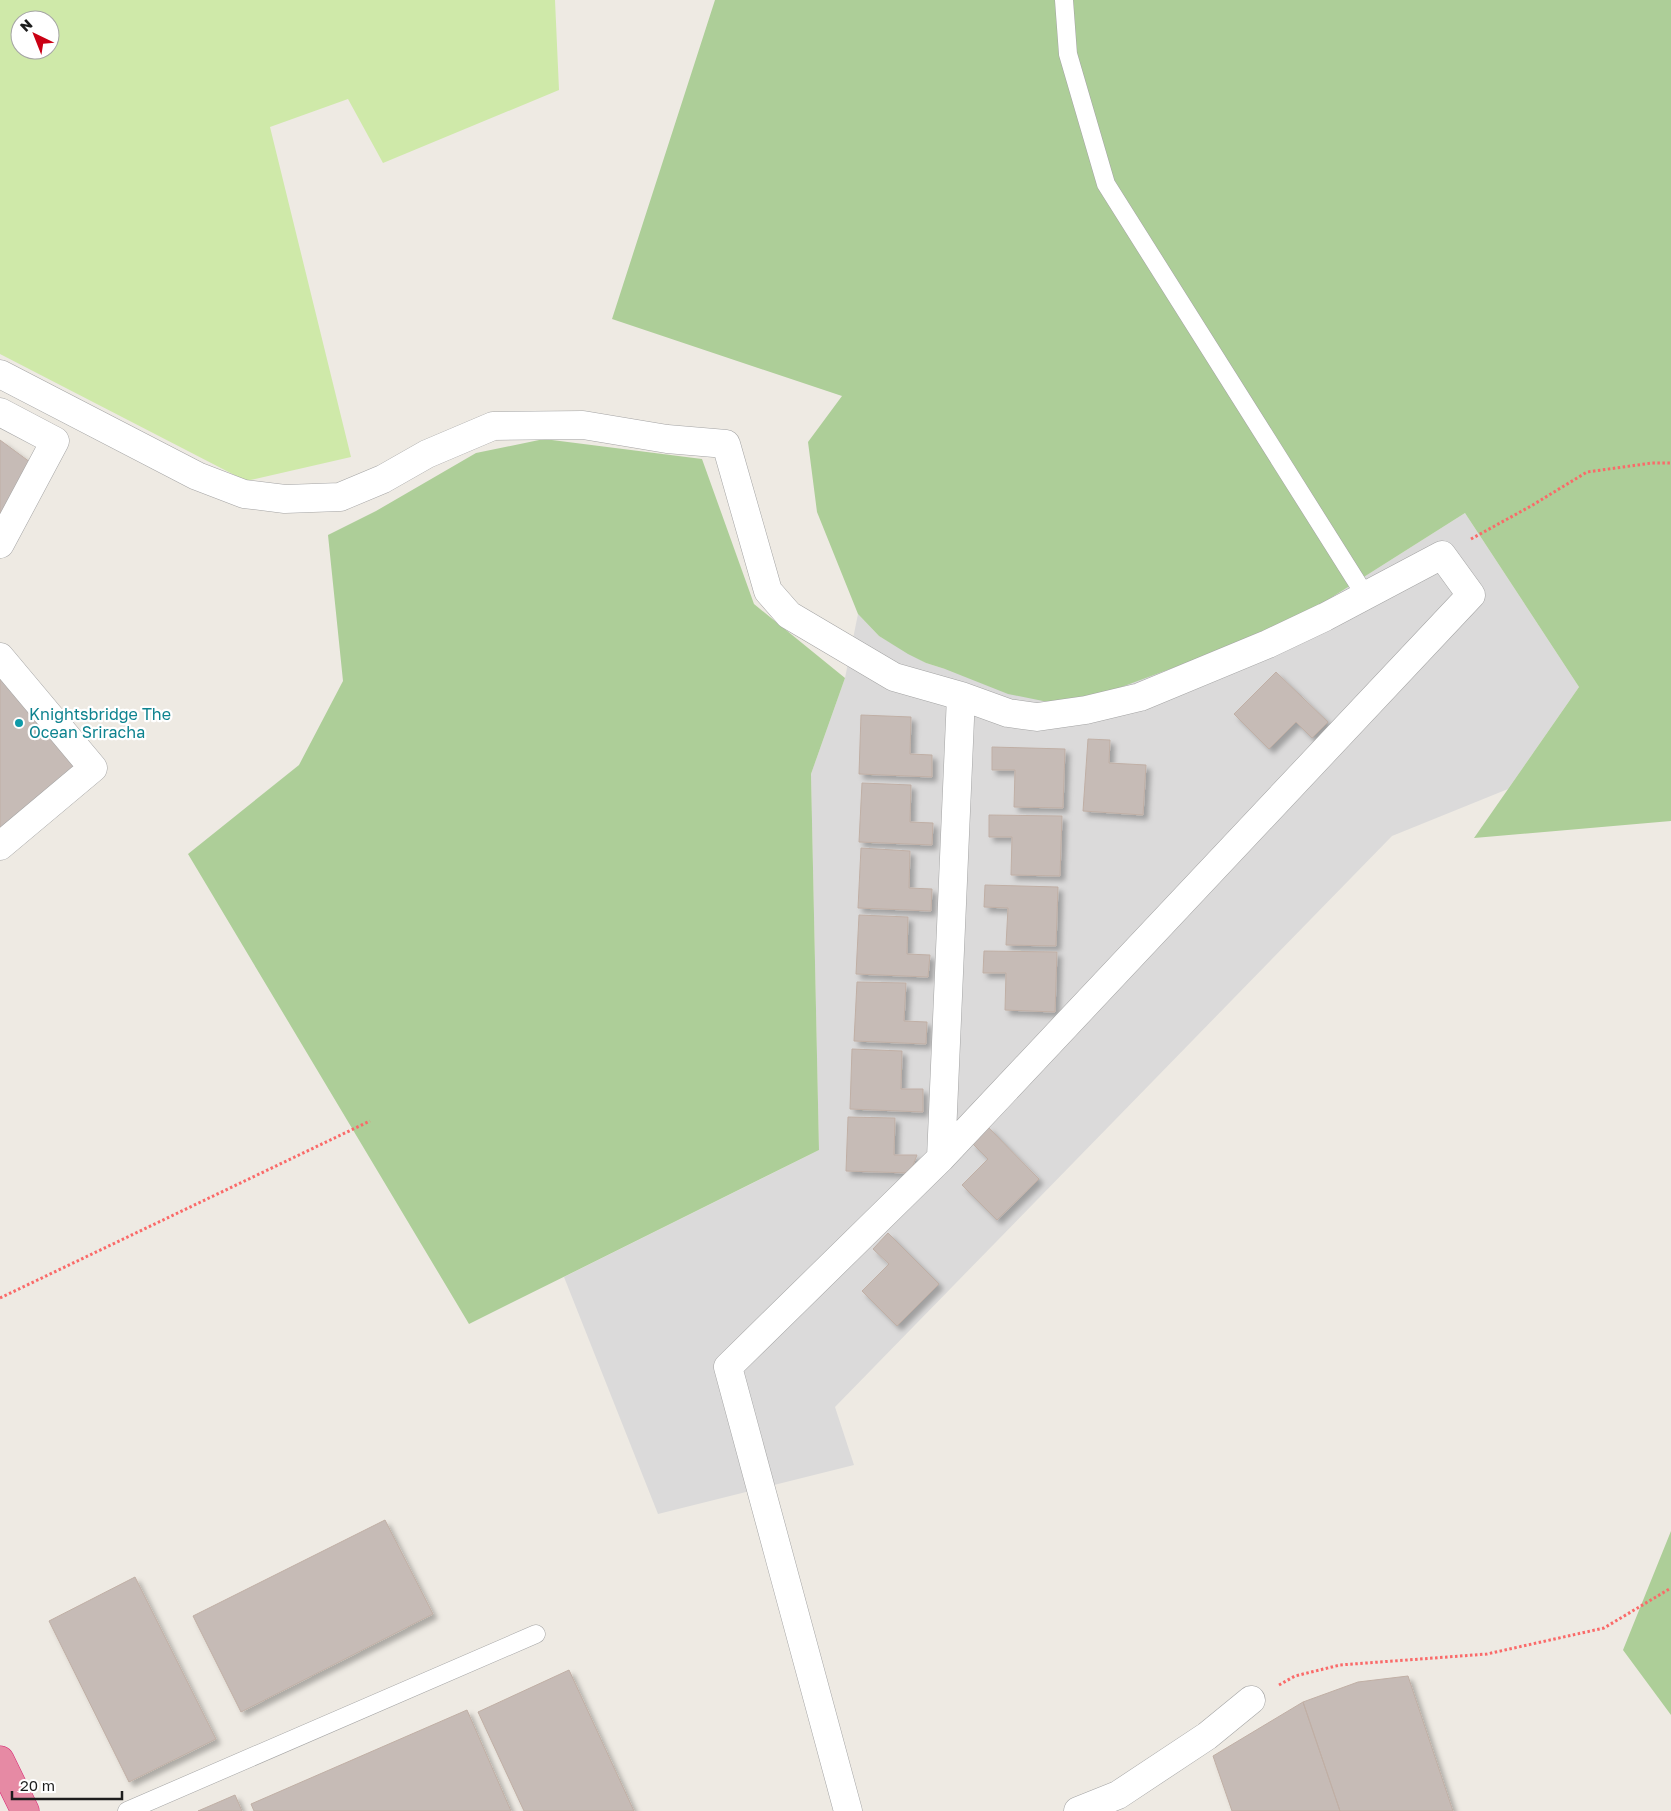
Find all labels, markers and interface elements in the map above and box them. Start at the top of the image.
north arrow [10,10,60,60]
text: N [16,15,35,35]
place label: Knightsbridge The Ocean Sriracha [29,704,171,742]
marker: Knightsbridge The Ocean Sriracha [13,717,25,729]
scale bar [12,1768,122,1800]
text: 20 m [20,1776,55,1794]

